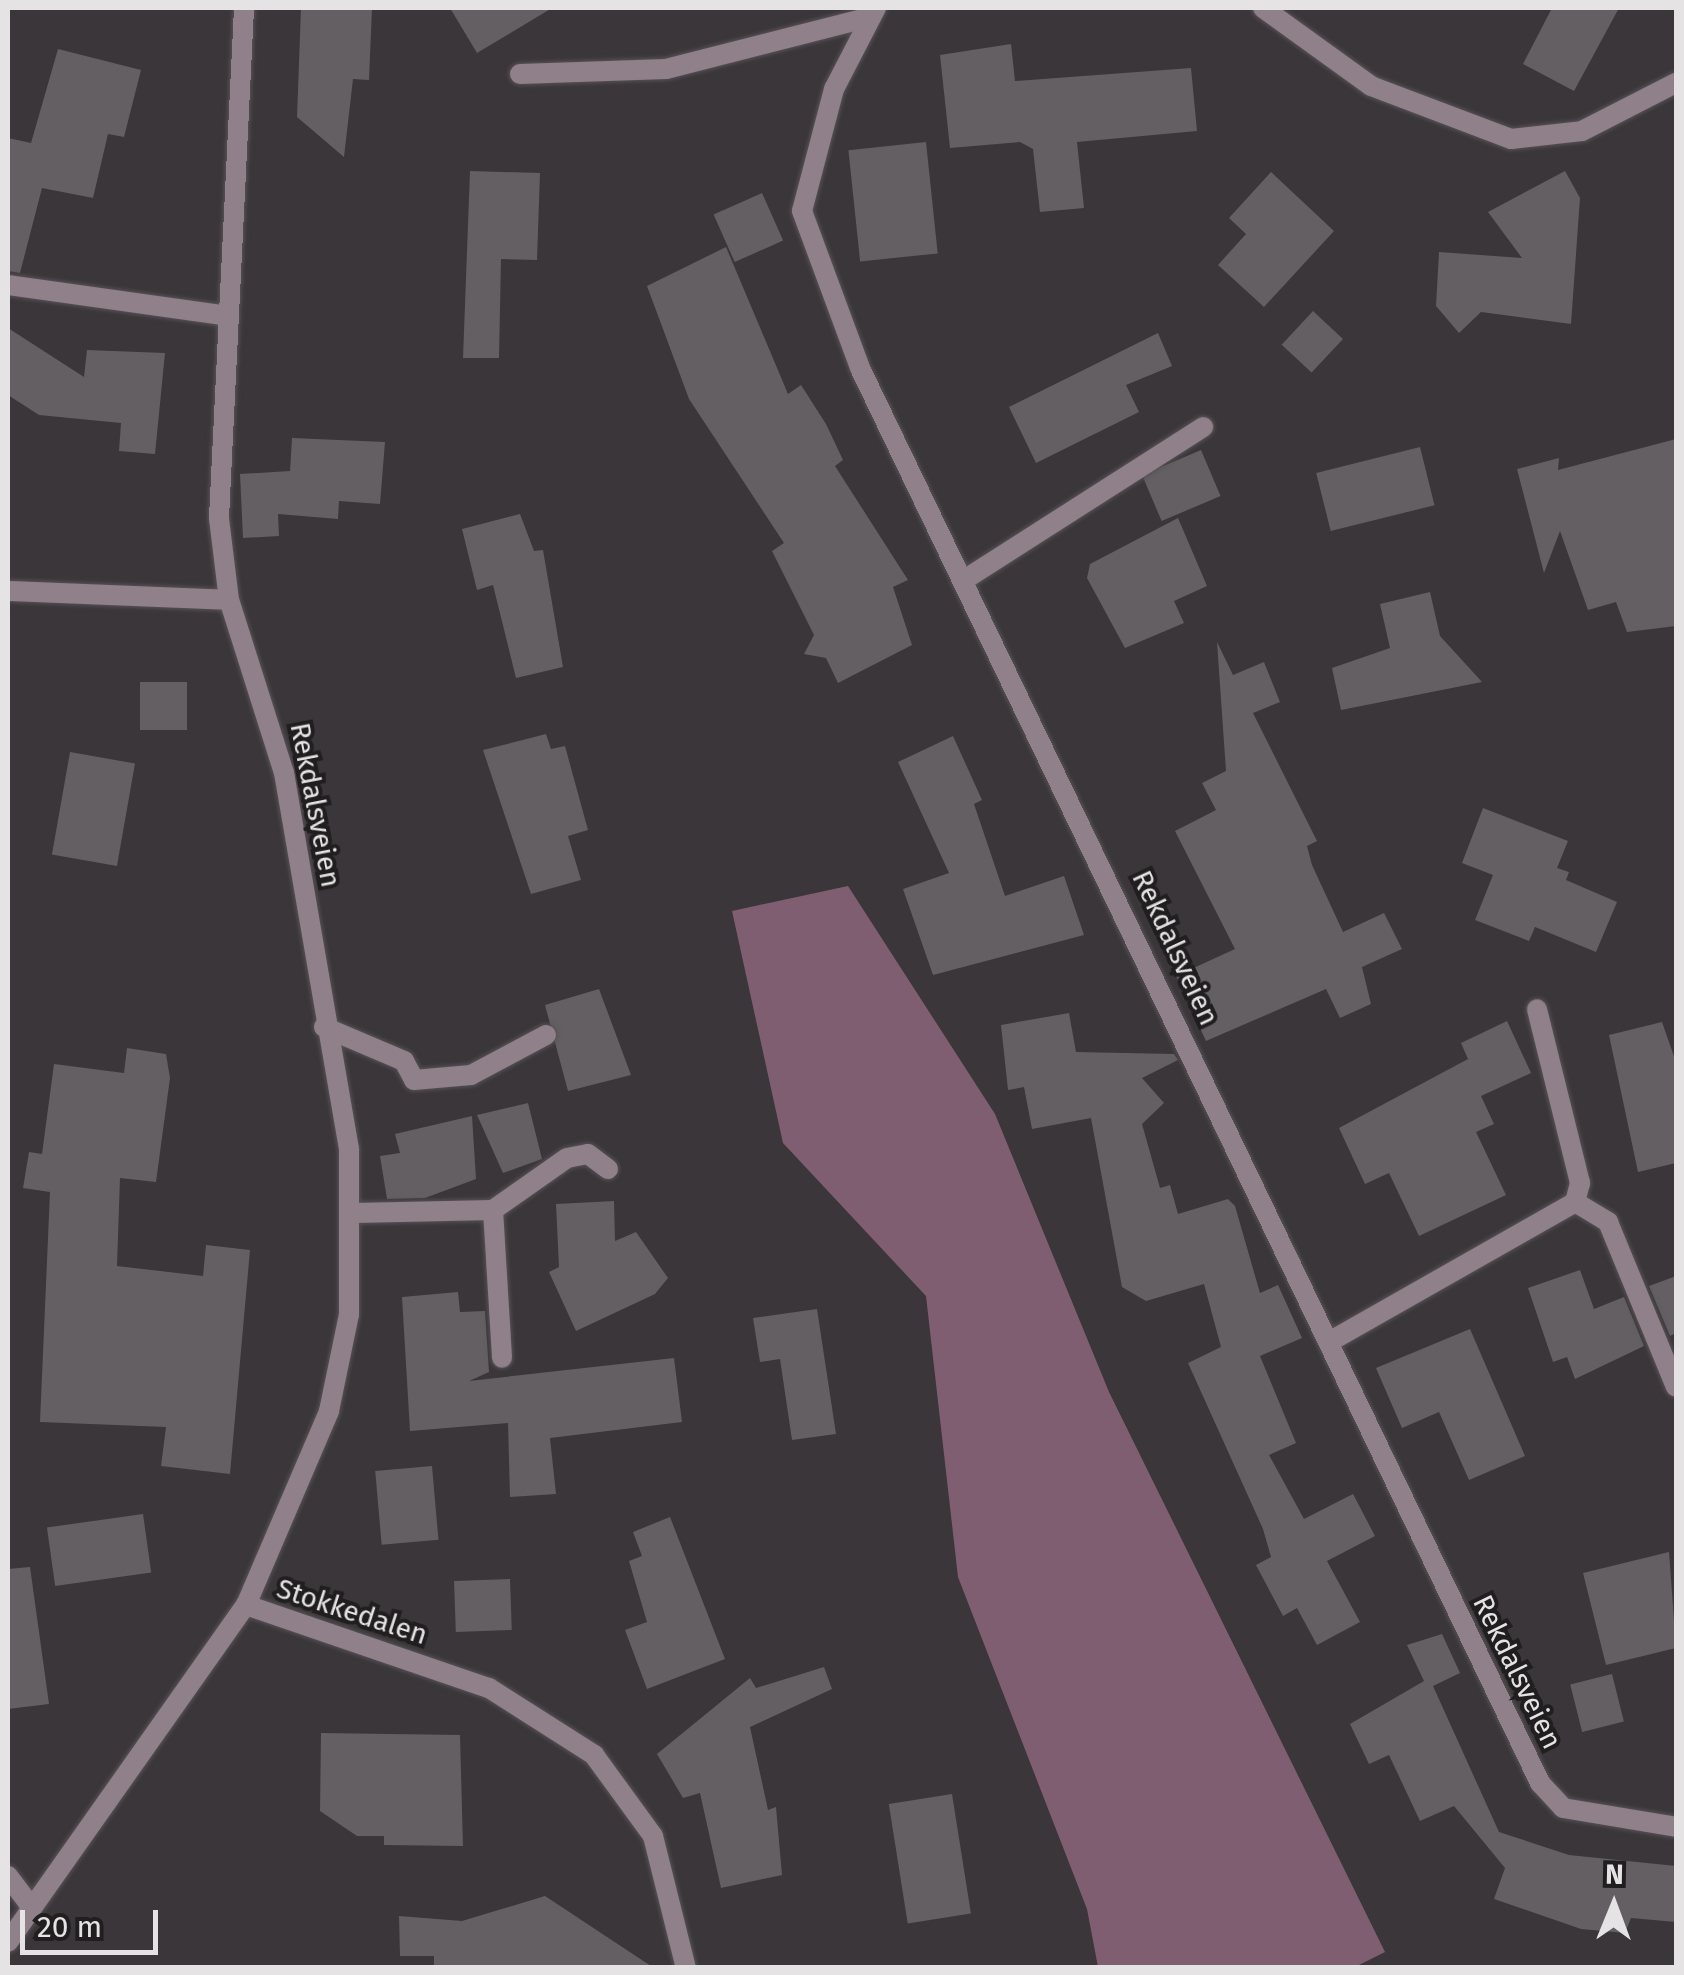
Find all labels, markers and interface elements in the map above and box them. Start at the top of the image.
street label: Rekdalsveien [283,720,347,890]
street label: Rekdalsveien [1125,865,1225,1031]
street label: Stokkedalen [272,1572,432,1652]
street label: Rekdalsveien [1465,1590,1569,1754]
north arrow [1564,1855,1664,1955]
text: N [1605,1858,1624,1891]
scale bar [25,1890,162,1952]
text: 20 m [37,1909,102,1945]

